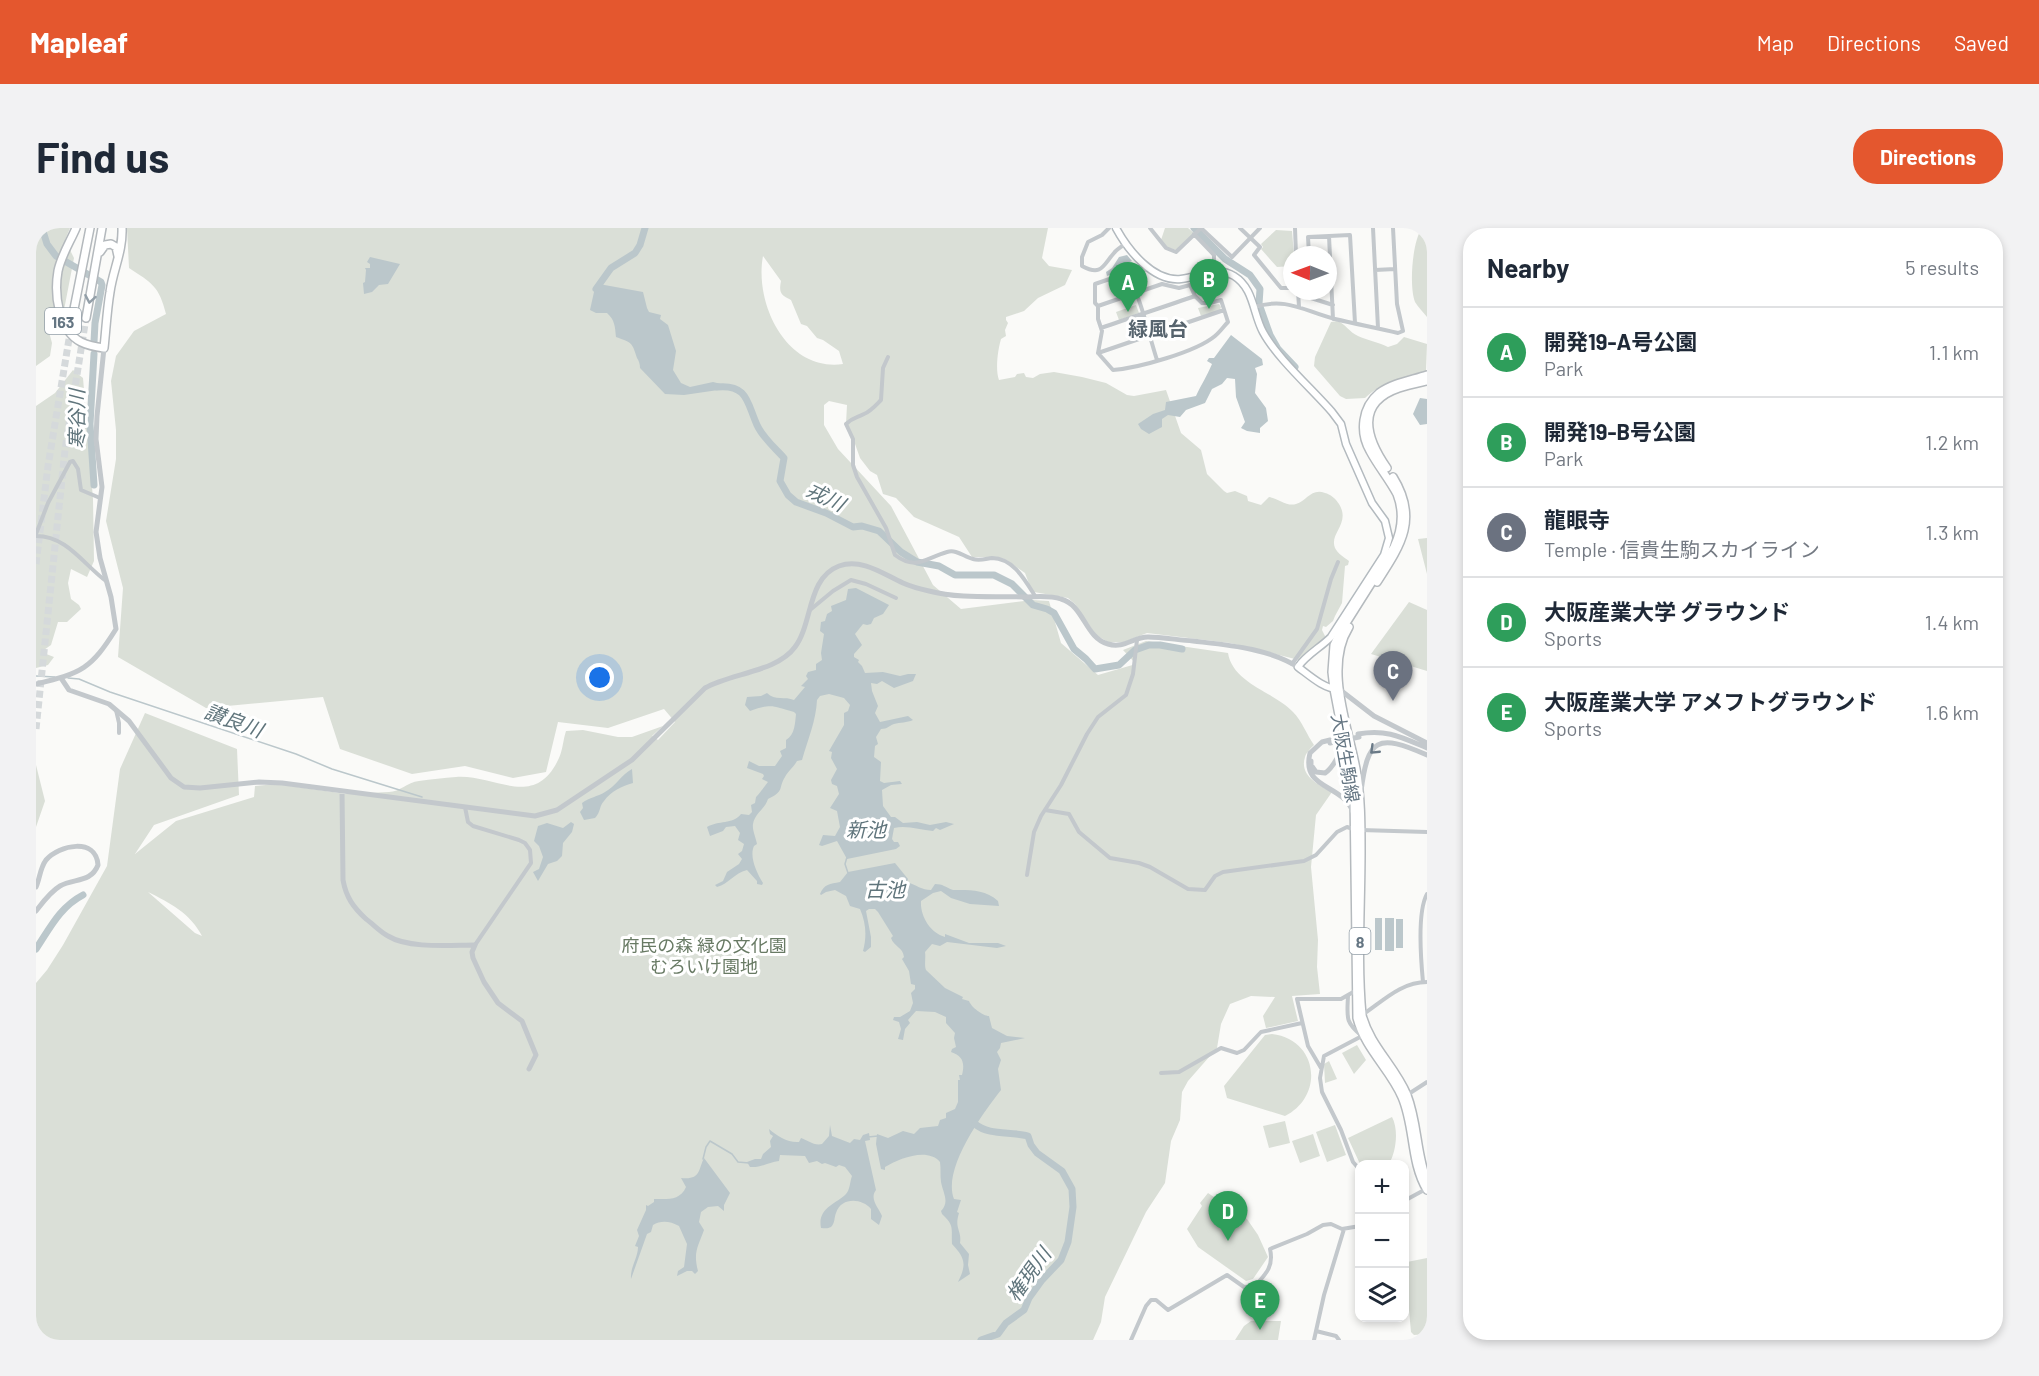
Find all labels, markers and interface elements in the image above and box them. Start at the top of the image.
text: Mapleaf [30,25,128,59]
text: Map [1757,30,1794,55]
text: Directions [1827,30,1921,55]
text: Saved [1954,30,2009,55]
button: Directions [1853,129,2003,184]
text: Find us [36,131,169,181]
north arrow [1283,246,1337,300]
text: Nearby [1487,252,1569,283]
text: 5 results [1905,255,1979,279]
pin: B [1190,260,1228,309]
pin: A [1108,262,1148,312]
one-way arrow [84,294,96,303]
road number: 163 [45,308,81,334]
district label: 緑風台 [1128,316,1188,340]
text: 開発19-A号公園 [1544,328,1697,354]
text: A [1500,340,1513,364]
text: 1.1 km [1929,340,1979,364]
text: Park [1544,356,1583,380]
water label: 寒谷川 [64,387,88,449]
text: 開発19-B号公園 [1544,418,1696,444]
text: B [1500,430,1513,454]
text: 1.2 km [1925,430,1979,454]
text: Park [1544,446,1583,470]
water label: 戎川 [803,476,851,516]
text: 龍眼寺 [1544,506,1610,532]
text: C [1500,520,1513,544]
text: 1.3 km [1926,520,1979,544]
text: Temple · 信貴生駒スカイライン [1544,537,1820,561]
text: 大阪産業大学 グラウンド [1544,598,1790,624]
text: D [1500,610,1513,634]
text: 1.4 km [1925,610,1979,634]
text: Sports [1544,626,1602,650]
pin: C [1374,652,1412,701]
your location [585,663,614,692]
text: 大阪産業大学 アメフトグラウンド [1544,688,1877,714]
water label: 讃良川 [202,698,268,742]
text: E [1501,700,1512,724]
text: 1.6 km [1926,700,1979,724]
street label: 大阪生駒線 [1327,712,1365,804]
text: Sports [1544,716,1602,740]
one-way arrow [1370,743,1381,754]
water label: 新池 [846,817,888,841]
water label: 古池 [865,877,907,901]
road number: 8 [1350,928,1370,954]
park label: 府民の森 緑の文化園 むろいけ園地 [621,934,787,977]
map controls [1355,1160,1409,1322]
button: + [1355,1160,1409,1214]
pin: D [1208,1192,1248,1241]
button: − [1355,1214,1409,1268]
water label: 権現川 [1001,1241,1057,1305]
button: layers [1355,1268,1409,1322]
pin: E [1240,1280,1280,1330]

